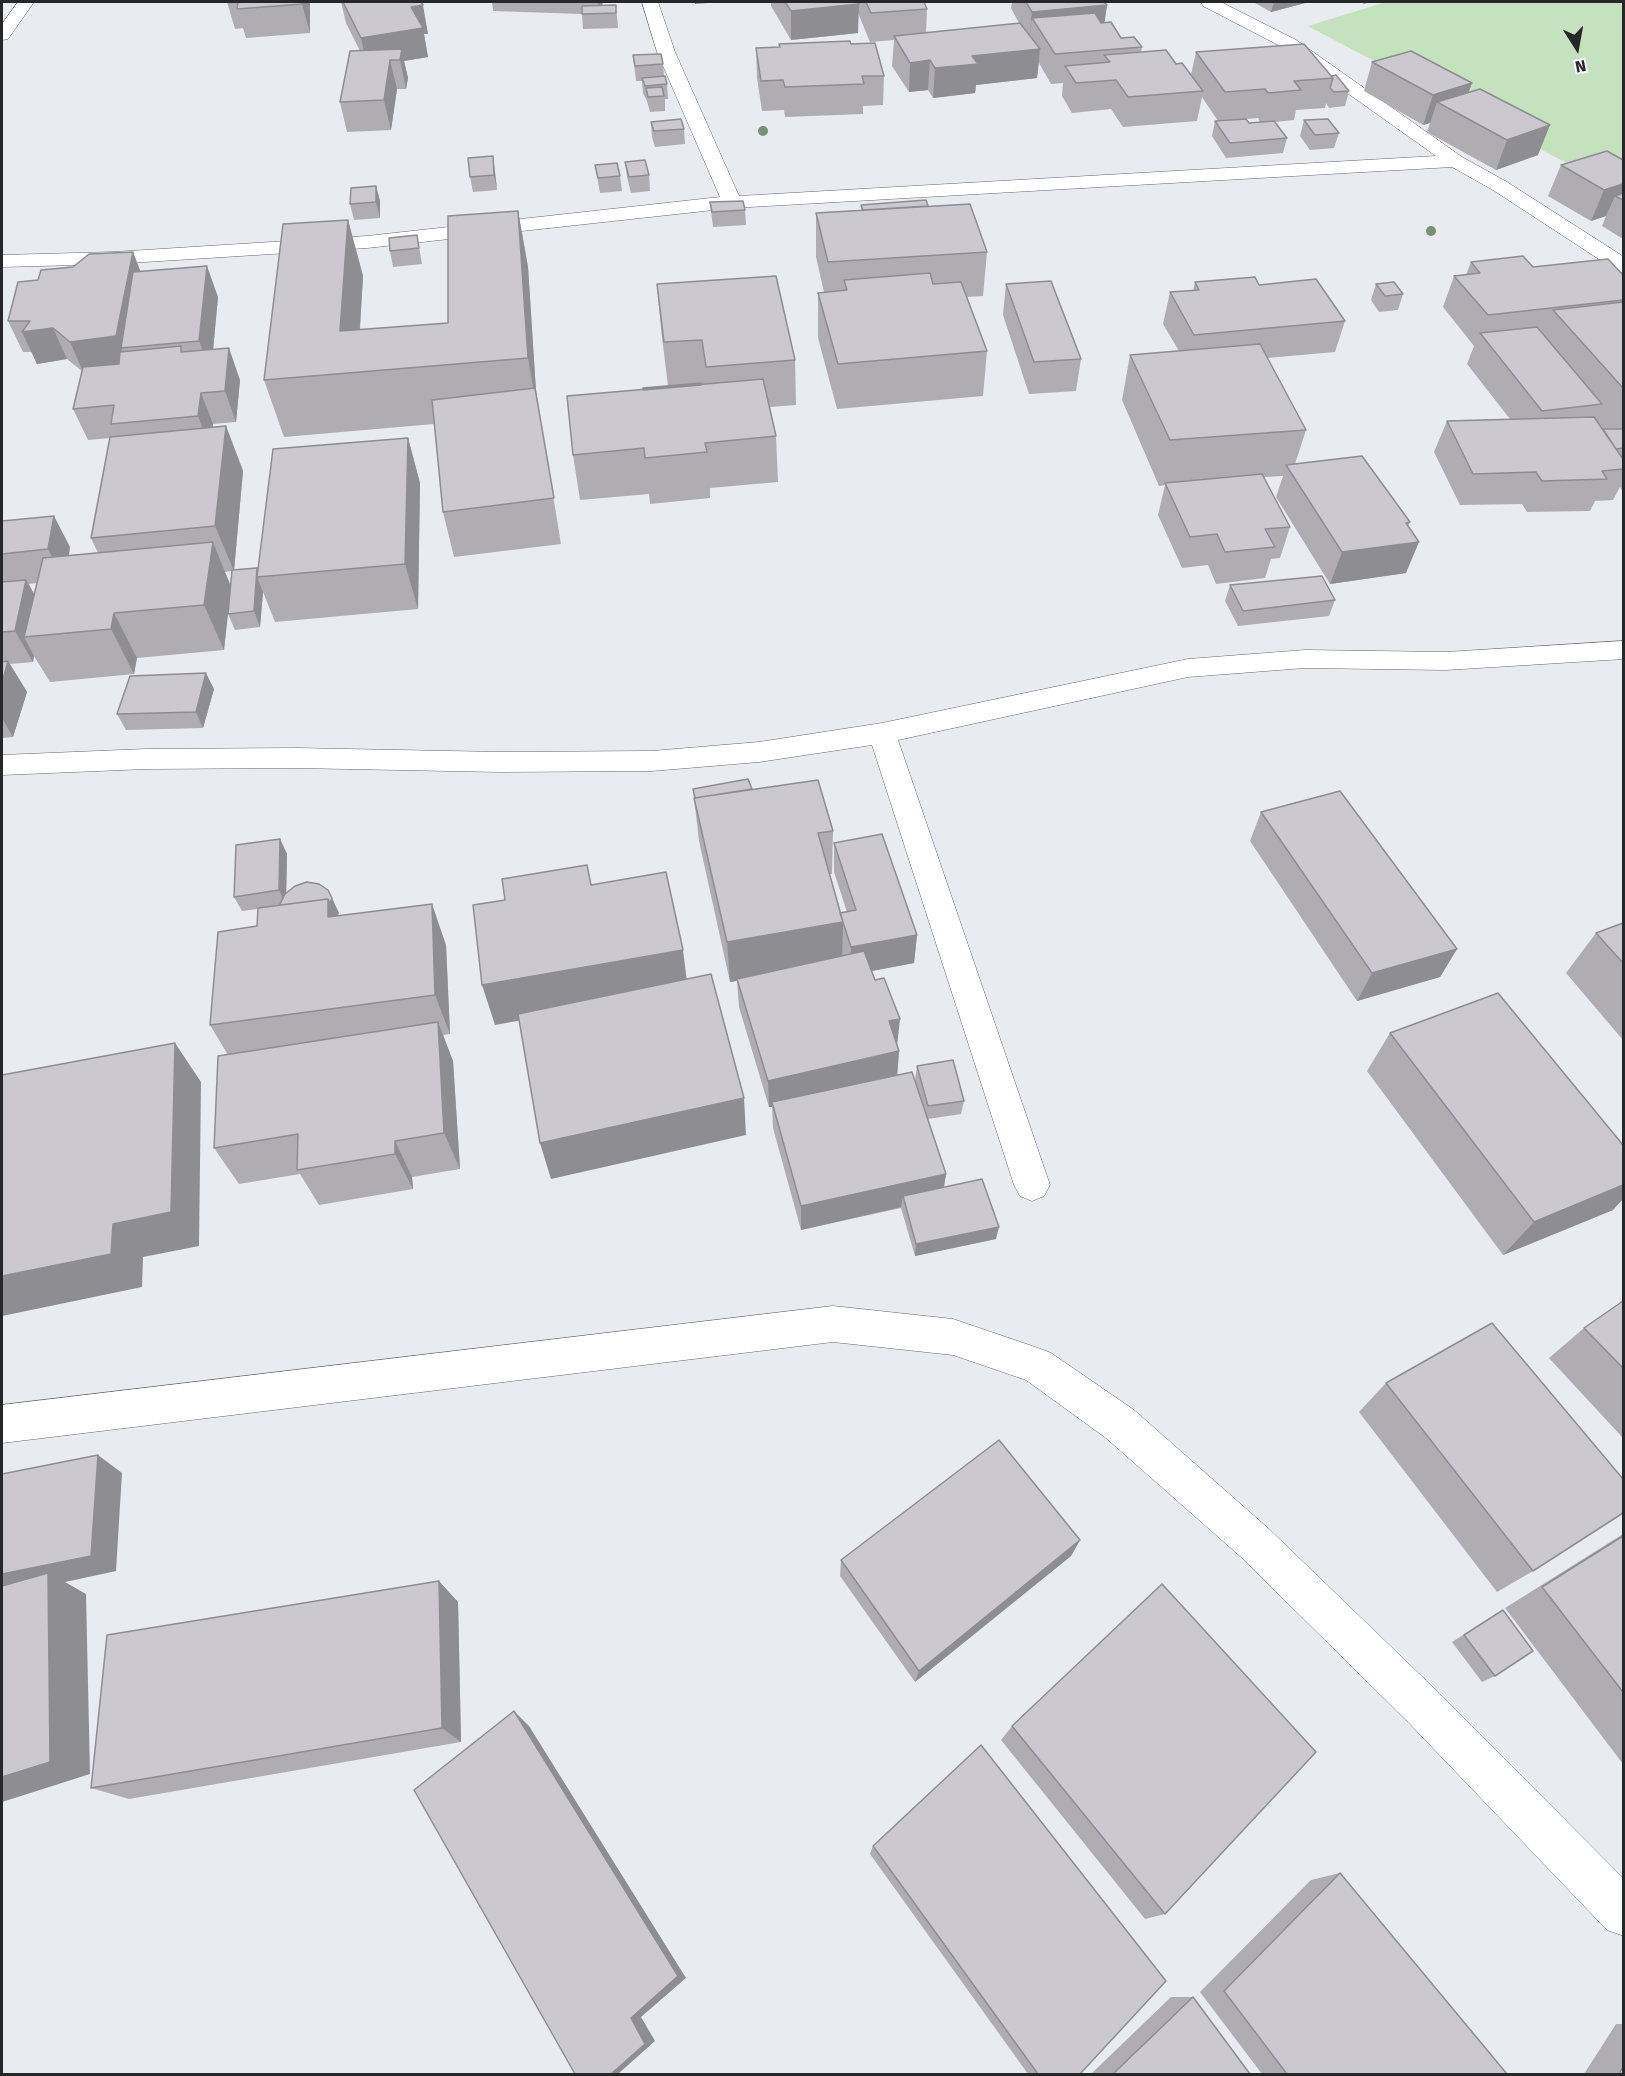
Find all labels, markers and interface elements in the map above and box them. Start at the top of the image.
north arrow [1547,18,1607,78]
text: N [1574,56,1588,76]

